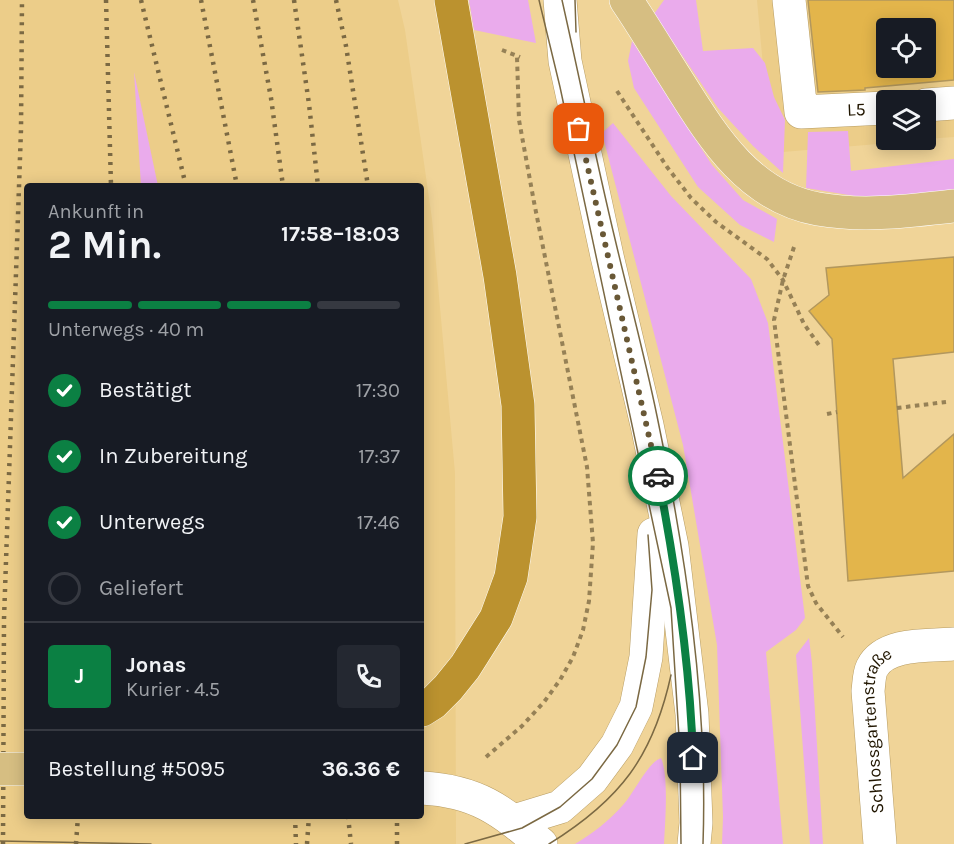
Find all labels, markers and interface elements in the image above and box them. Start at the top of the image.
map controls [876,18,936,150]
button: locate [876,18,936,78]
button: layers [876,90,936,150]
street label: L5 [846,98,866,121]
pin [553,103,604,154]
icon: bag [562,112,595,145]
text: Ankunft in [48,200,144,223]
text: 17:58–18:03 [281,221,400,247]
text: 2 Min. [48,222,161,268]
text: Unterwegs · 40 m [48,318,204,341]
icon: check [48,374,81,407]
text: Bestätigt [99,377,191,403]
text: 17:30 [356,379,400,402]
icon: check [48,440,81,473]
text: In Zubereitung [99,443,247,469]
text: 17:37 [358,445,400,468]
courier [628,446,688,506]
icon: car [642,460,675,493]
icon: check [48,506,81,539]
text: Unterwegs [99,509,205,535]
text: 17:46 [357,511,400,534]
text: Geliefert [99,575,184,601]
street label: Schlossgartenstraße [857,642,895,815]
button: phone [337,645,400,708]
text: Jonas [126,652,186,678]
text: J [75,663,84,689]
text: Kurier · 4.5 [126,678,220,701]
pin [667,732,718,783]
icon: home [676,741,709,774]
text: Bestellung #5095 [48,756,225,782]
text: 36.36 € [322,756,400,782]

